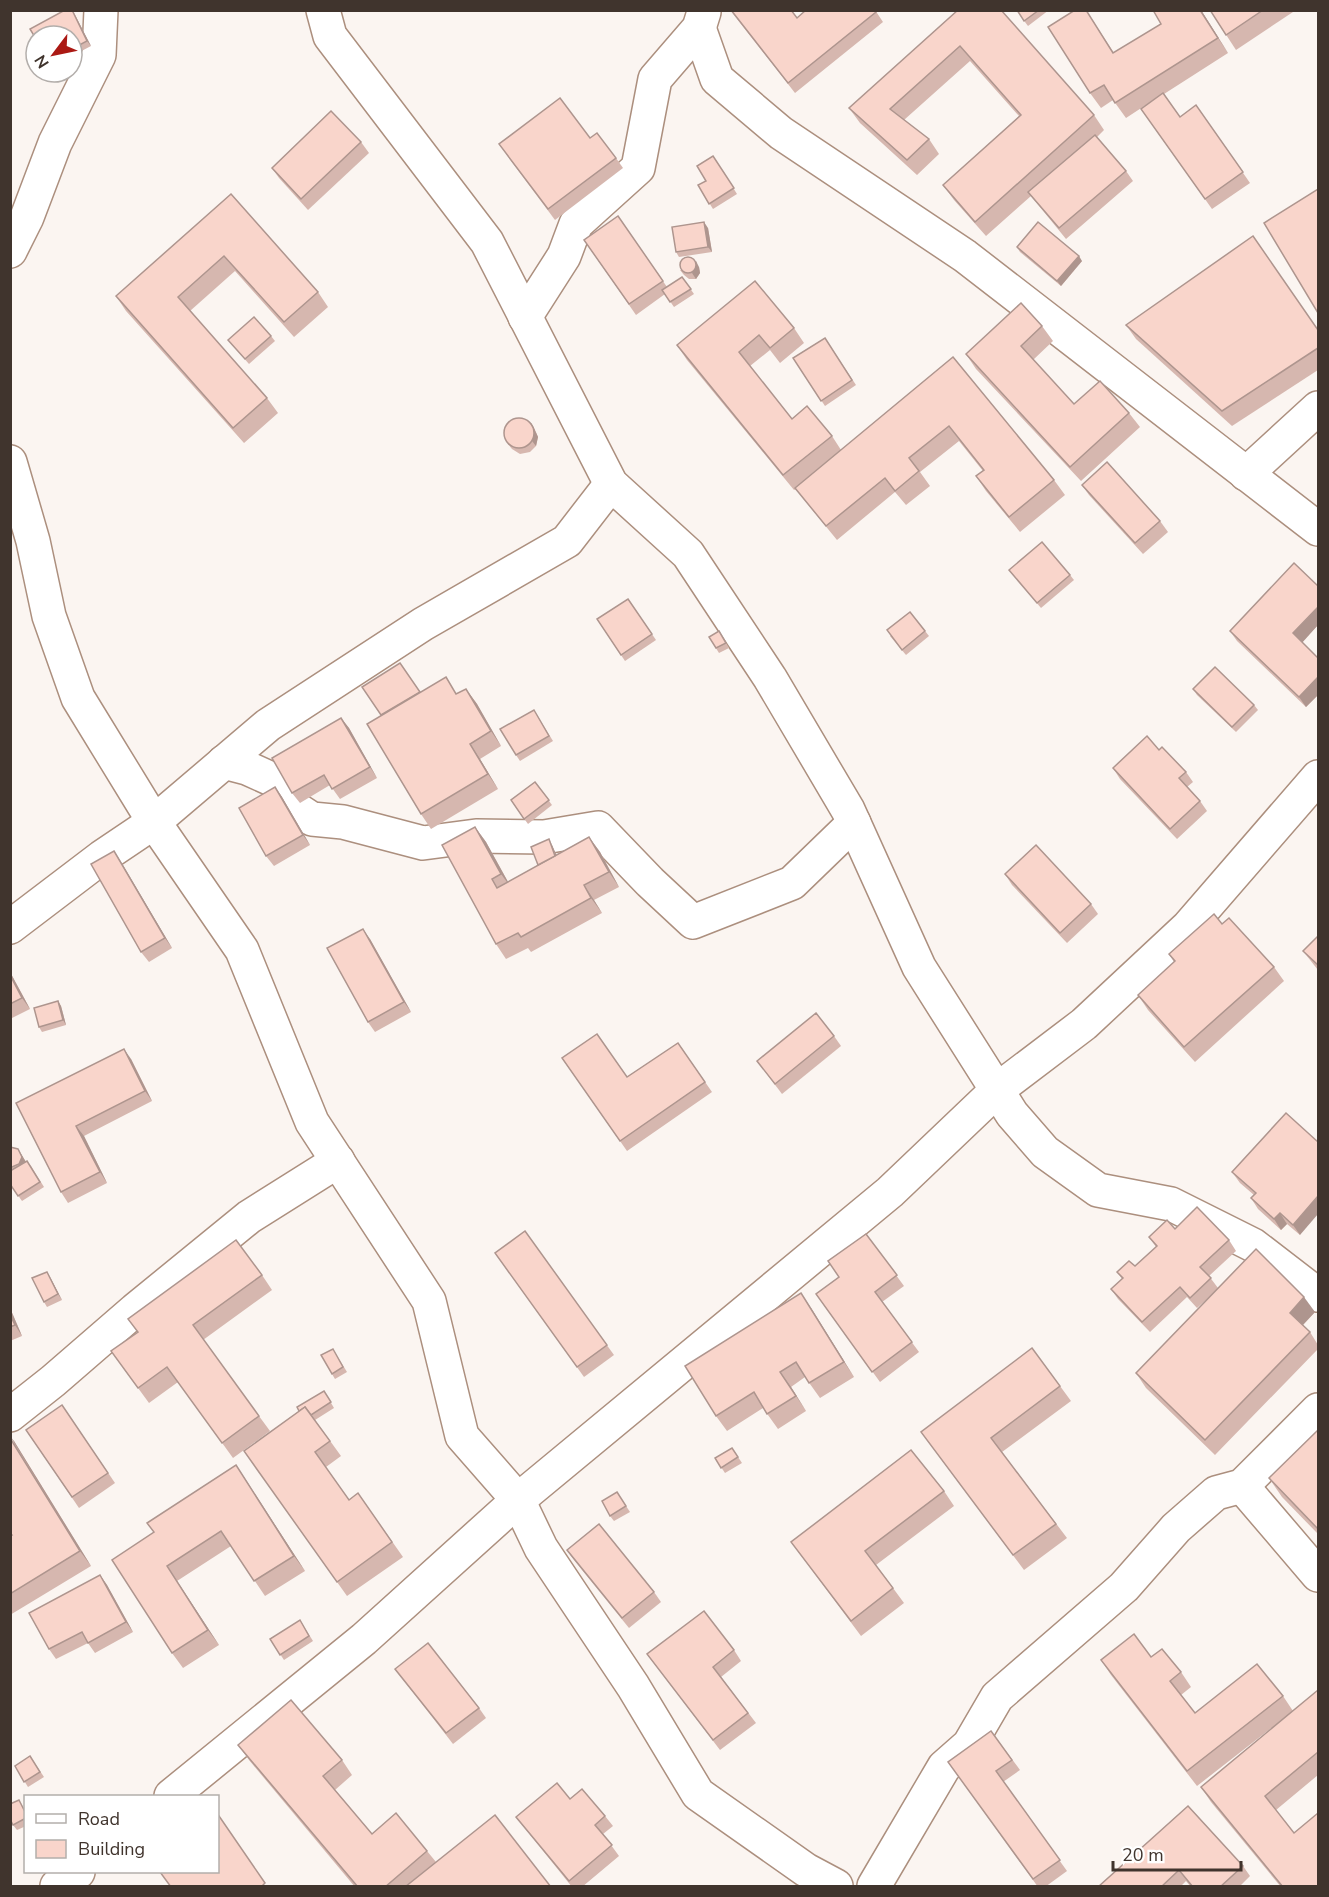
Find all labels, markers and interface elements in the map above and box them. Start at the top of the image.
north arrow [24,24,84,84]
text: N [30,51,55,72]
legend [24,1795,219,1873]
text: Road [78,1807,120,1831]
scale bar [1113,1834,1240,1872]
text: Building [78,1837,145,1861]
text: 20 m [1122,1843,1164,1867]

